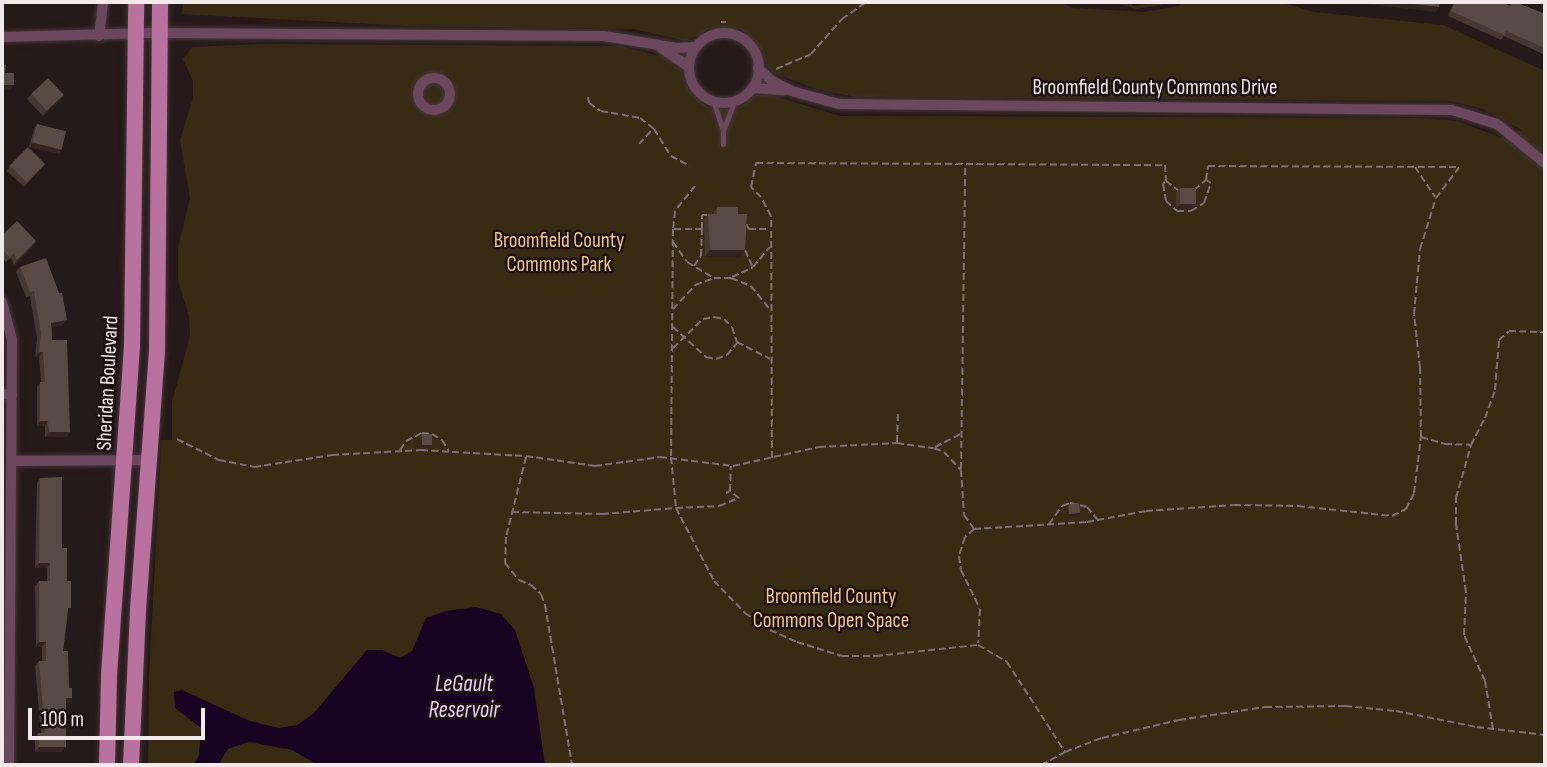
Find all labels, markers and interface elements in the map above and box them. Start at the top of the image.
street label: Broomfield County Commons Drive [1032,75,1278,101]
park label: Broomfield County Commons Park [494,228,624,278]
street label: Sheridan Boulevard [92,315,124,451]
park label: Broomfield County Commons Open Space [753,584,909,634]
water label: LeGault Reservoir [428,670,500,724]
scale bar [32,694,208,738]
text: 100 m [41,707,84,732]

